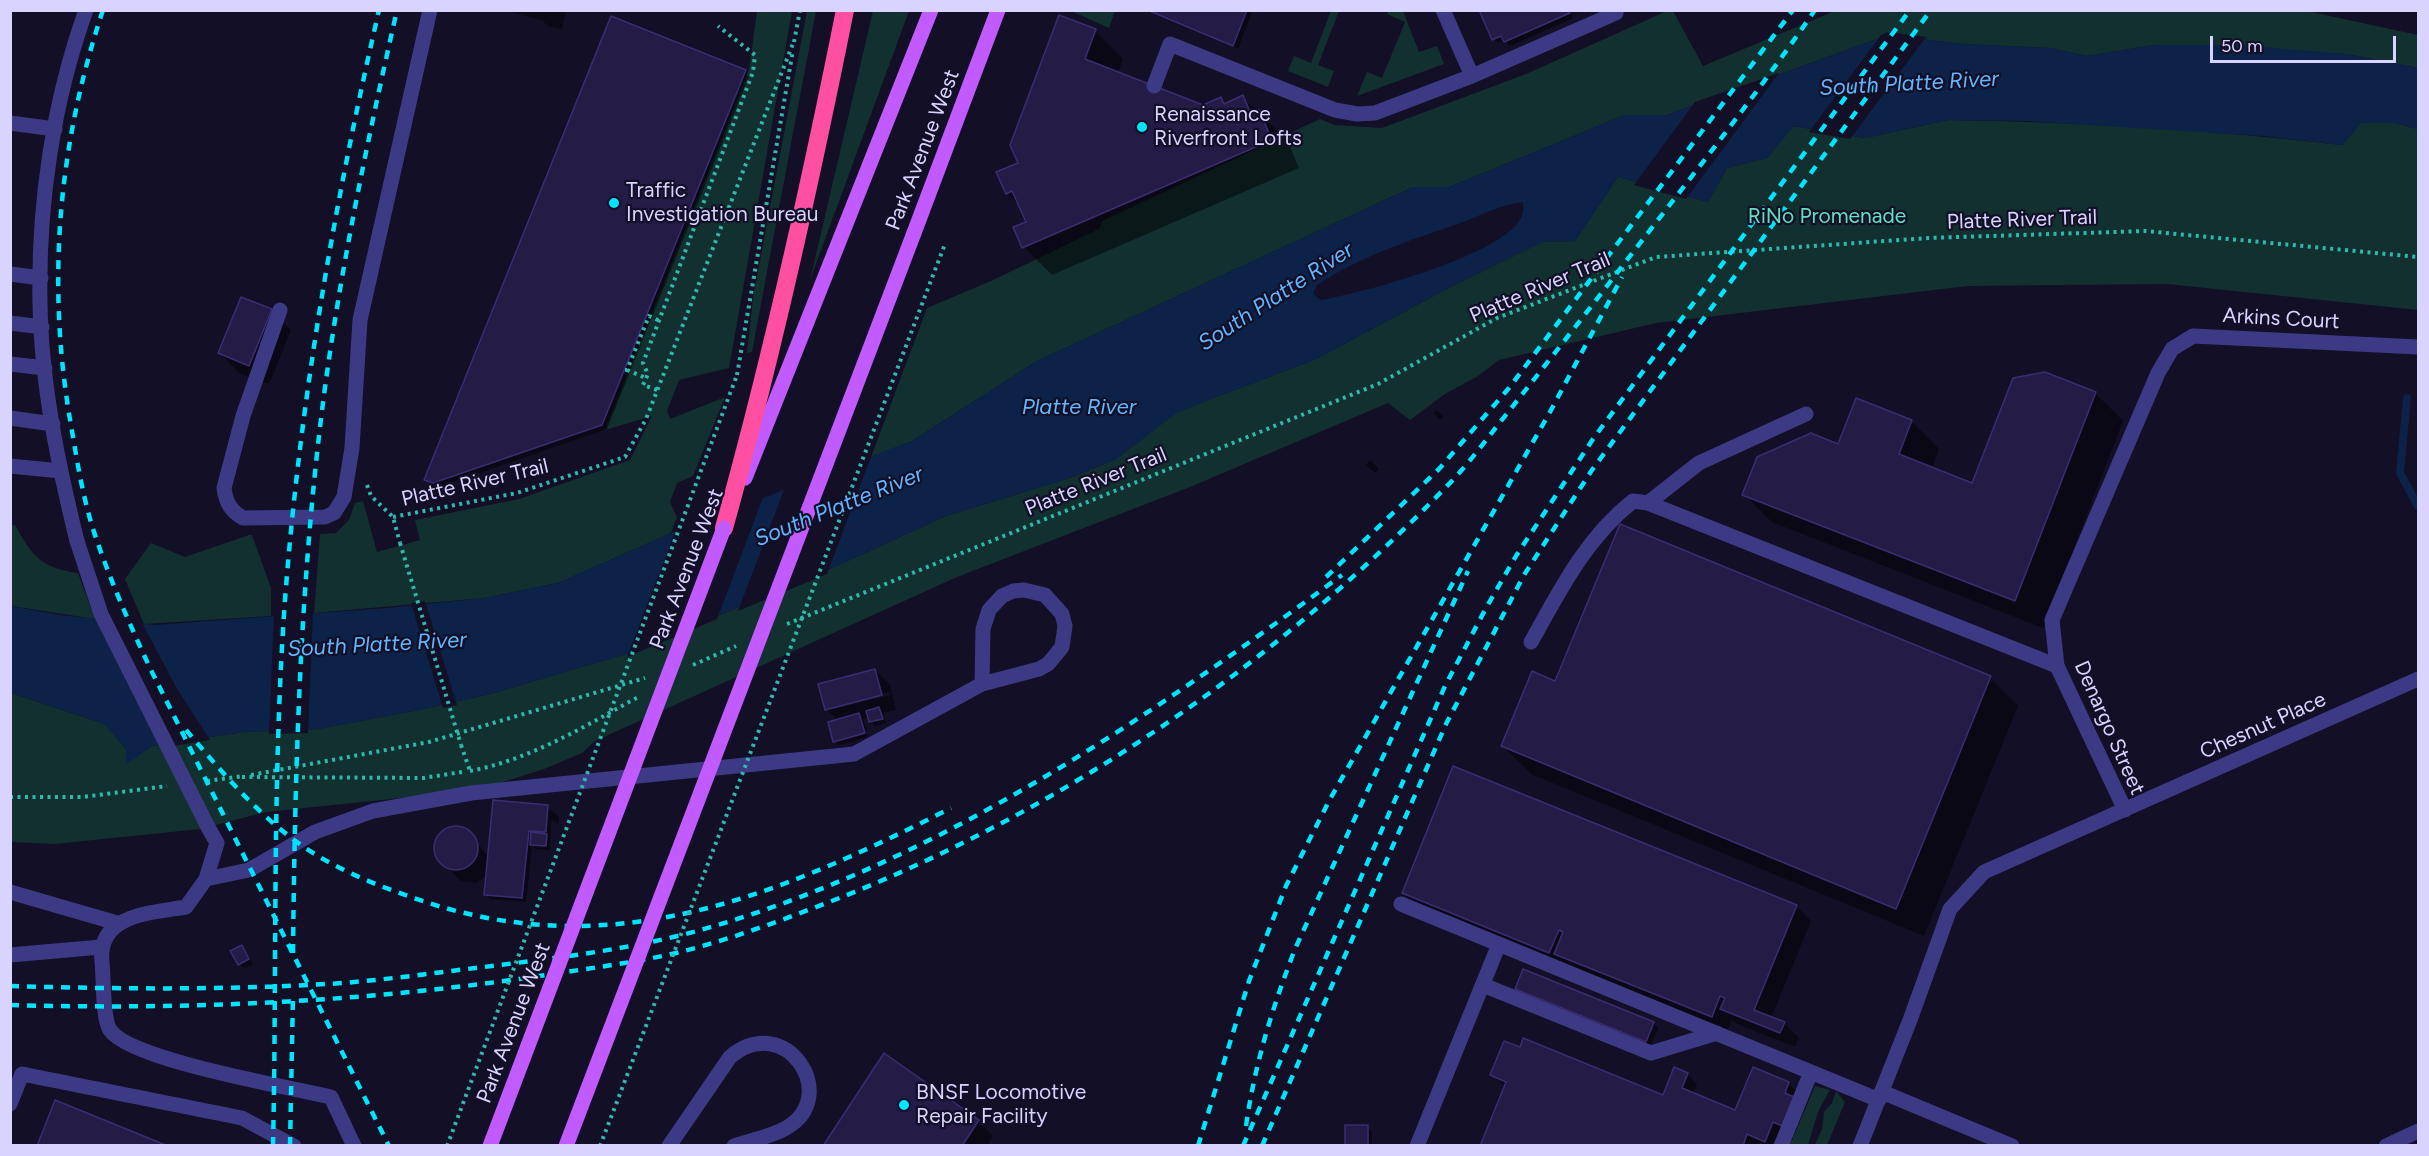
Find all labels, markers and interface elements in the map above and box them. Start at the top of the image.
scale bar [2213,24,2399,62]
text: 50 m [2221,35,2263,57]
street label: Park Avenue West [881,66,965,234]
water label: South Platte River [1819,66,1999,102]
place label: Renaissance Riverfront Lofts [1154,102,1302,152]
marker: Renaissance Riverfront Lofts [1135,120,1149,134]
place label: Traffic Investigation Bureau [626,178,818,228]
marker: Traffic Investigation Bureau [607,196,621,210]
park label: RiNo Promenade [1748,204,1906,230]
street label: Platte River Trail [1946,205,2098,235]
water label: South Platte River [1194,237,1358,357]
street label: Platte River Trail [1466,247,1614,329]
street label: Arkins Court [2222,303,2340,335]
water label: Platte River [1022,395,1136,421]
street label: Platte River Trail [1022,442,1170,522]
street label: Platte River Trail [399,454,551,512]
water label: South Platte River [751,461,927,553]
street label: Park Avenue West [645,485,729,653]
water label: South Platte River [287,627,467,663]
street label: Denargo Street [2068,657,2150,799]
street label: Chesnut Place [2196,687,2330,765]
street label: Park Avenue West [472,939,556,1107]
place label: BNSF Locomotive Repair Facility [916,1080,1086,1130]
marker: BNSF Locomotive Repair Facility [897,1098,911,1112]

